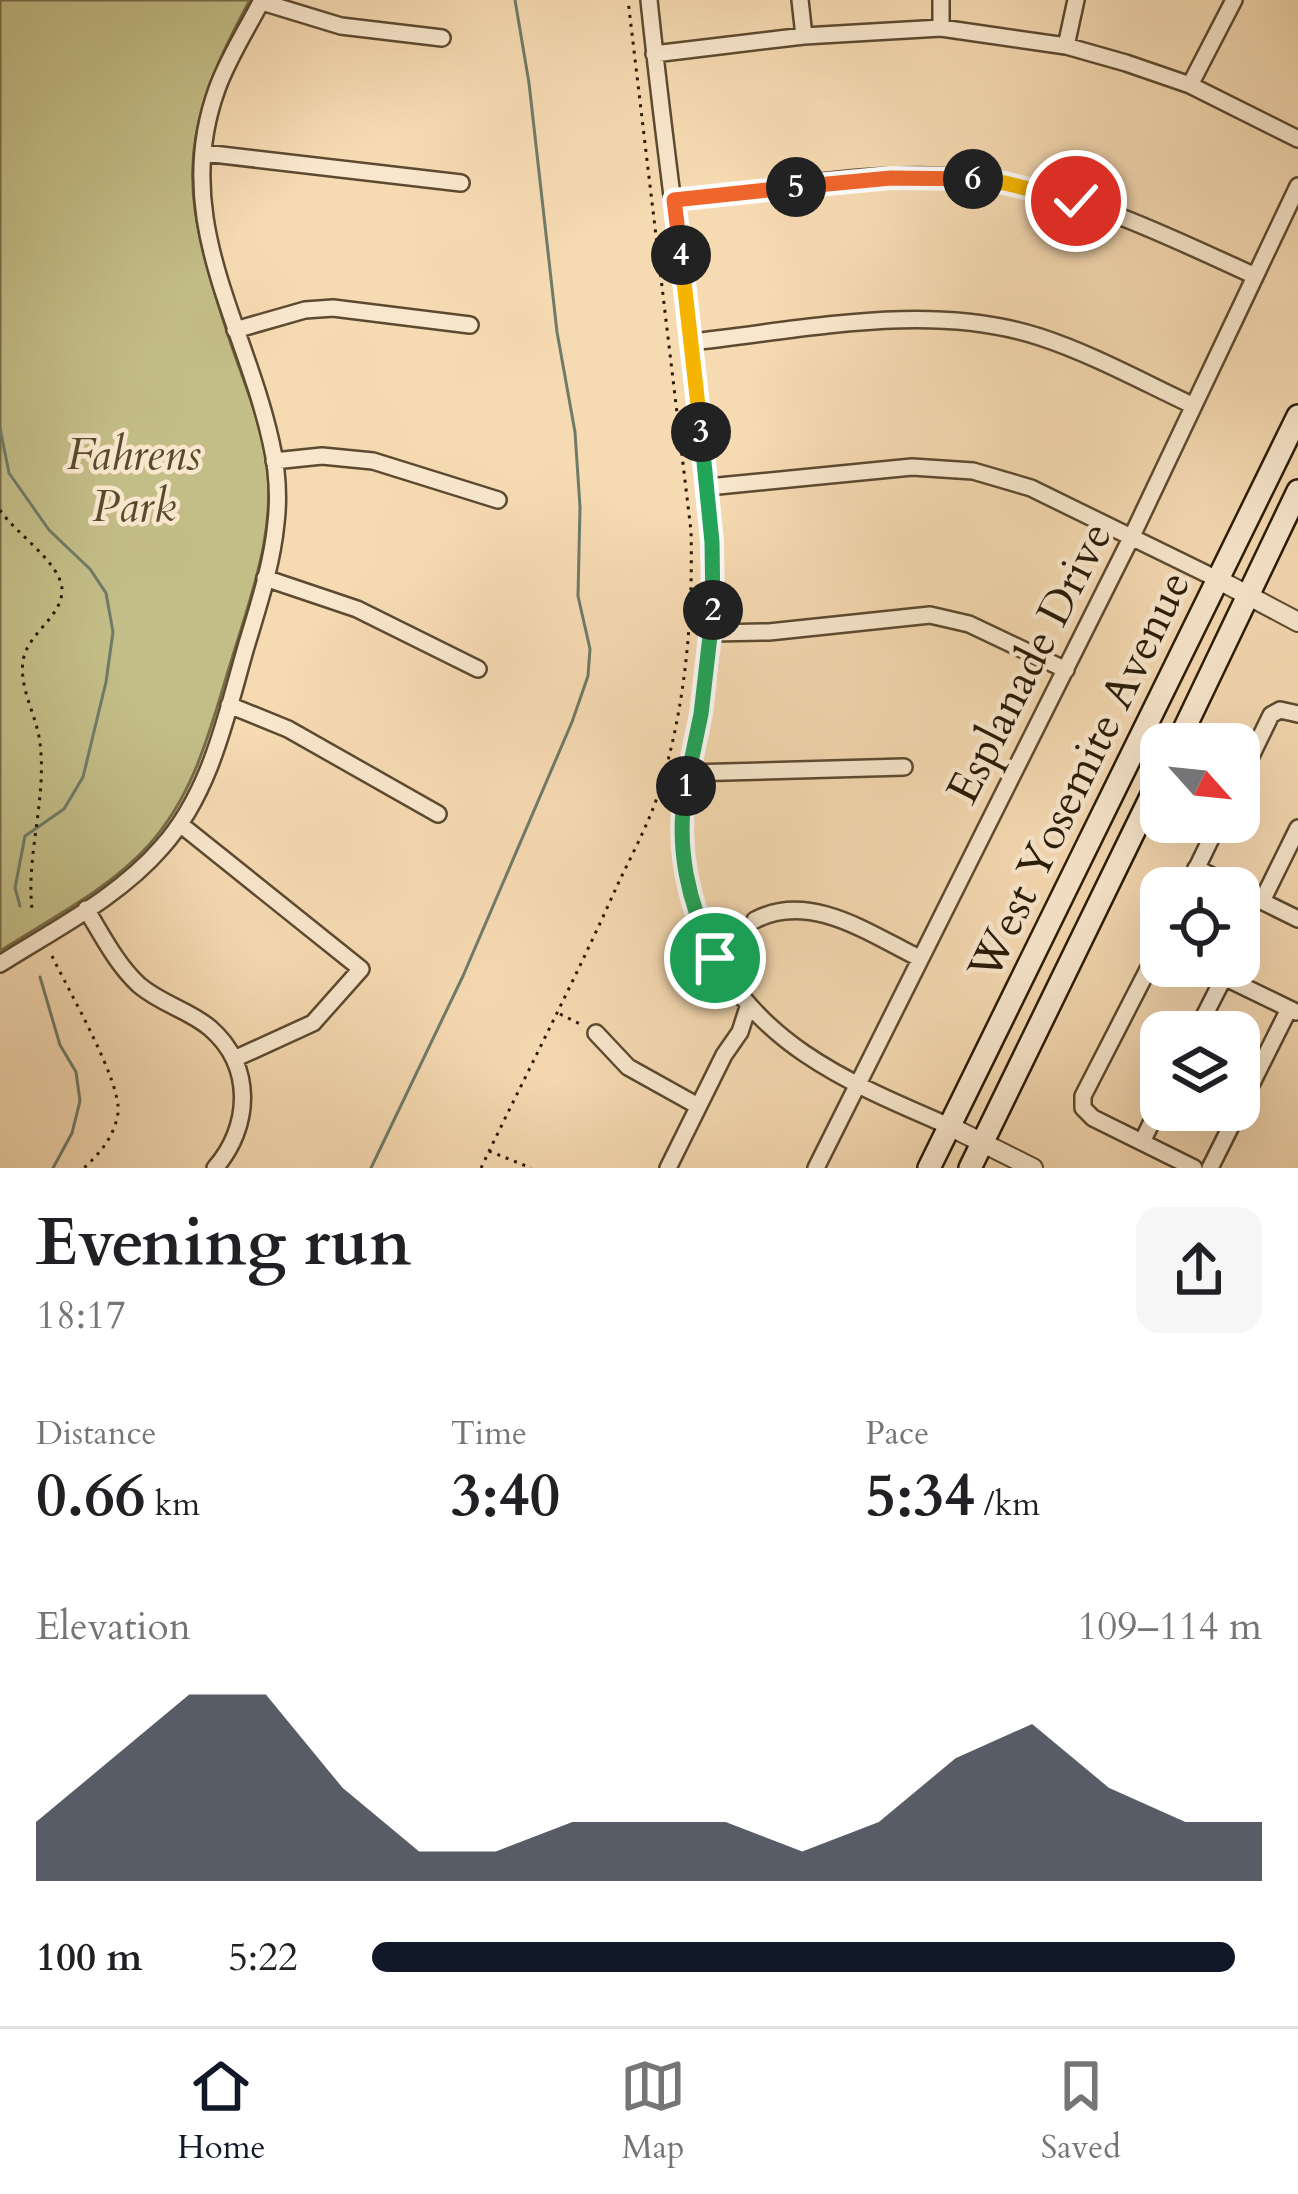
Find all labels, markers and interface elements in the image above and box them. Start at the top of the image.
pin: 6 [943,149,1003,209]
pin [1025,150,1127,252]
text: 6 [965,156,981,201]
pin: 5 [766,157,826,217]
text: 5 [788,164,804,209]
icon: check [1043,168,1109,234]
pin: 4 [651,225,711,285]
text: 4 [673,232,689,277]
pin: 3 [671,402,731,462]
text: 3 [693,409,709,454]
park label: Fahrens Park [67,424,201,537]
street label: Esplanade Drive [932,512,1126,814]
street label: West Yosemite Avenue [953,561,1205,991]
pin: 2 [683,580,743,640]
text: 2 [705,587,721,632]
north arrow [1140,723,1260,843]
map controls [1140,723,1260,1131]
pin: 1 [656,756,716,816]
text: 1 [678,763,694,808]
button: locate [1140,867,1260,987]
pin [664,907,766,1009]
icon: arrive [682,925,748,991]
button: layers [1140,1011,1260,1131]
text: Evening run [36,1199,411,1288]
button: share [1136,1207,1262,1333]
text: 18:17 [36,1289,126,1342]
text: Distance [36,1411,157,1456]
text: Time [451,1411,527,1456]
text: Pace [865,1411,929,1456]
text: 0.66 [36,1456,146,1537]
text: 3:40 [451,1456,560,1537]
text: 5:34 [865,1456,975,1537]
text: km [146,1482,200,1527]
text: /km [975,1482,1040,1527]
text: Elevation [36,1600,191,1653]
text: 109–114 m [1077,1600,1262,1653]
text: 100 m [36,1931,142,1984]
text: 5:22 [228,1931,298,1984]
tab: Home [177,2053,266,2170]
tab: Map [620,2053,686,2170]
tab: Saved [1041,2053,1121,2170]

